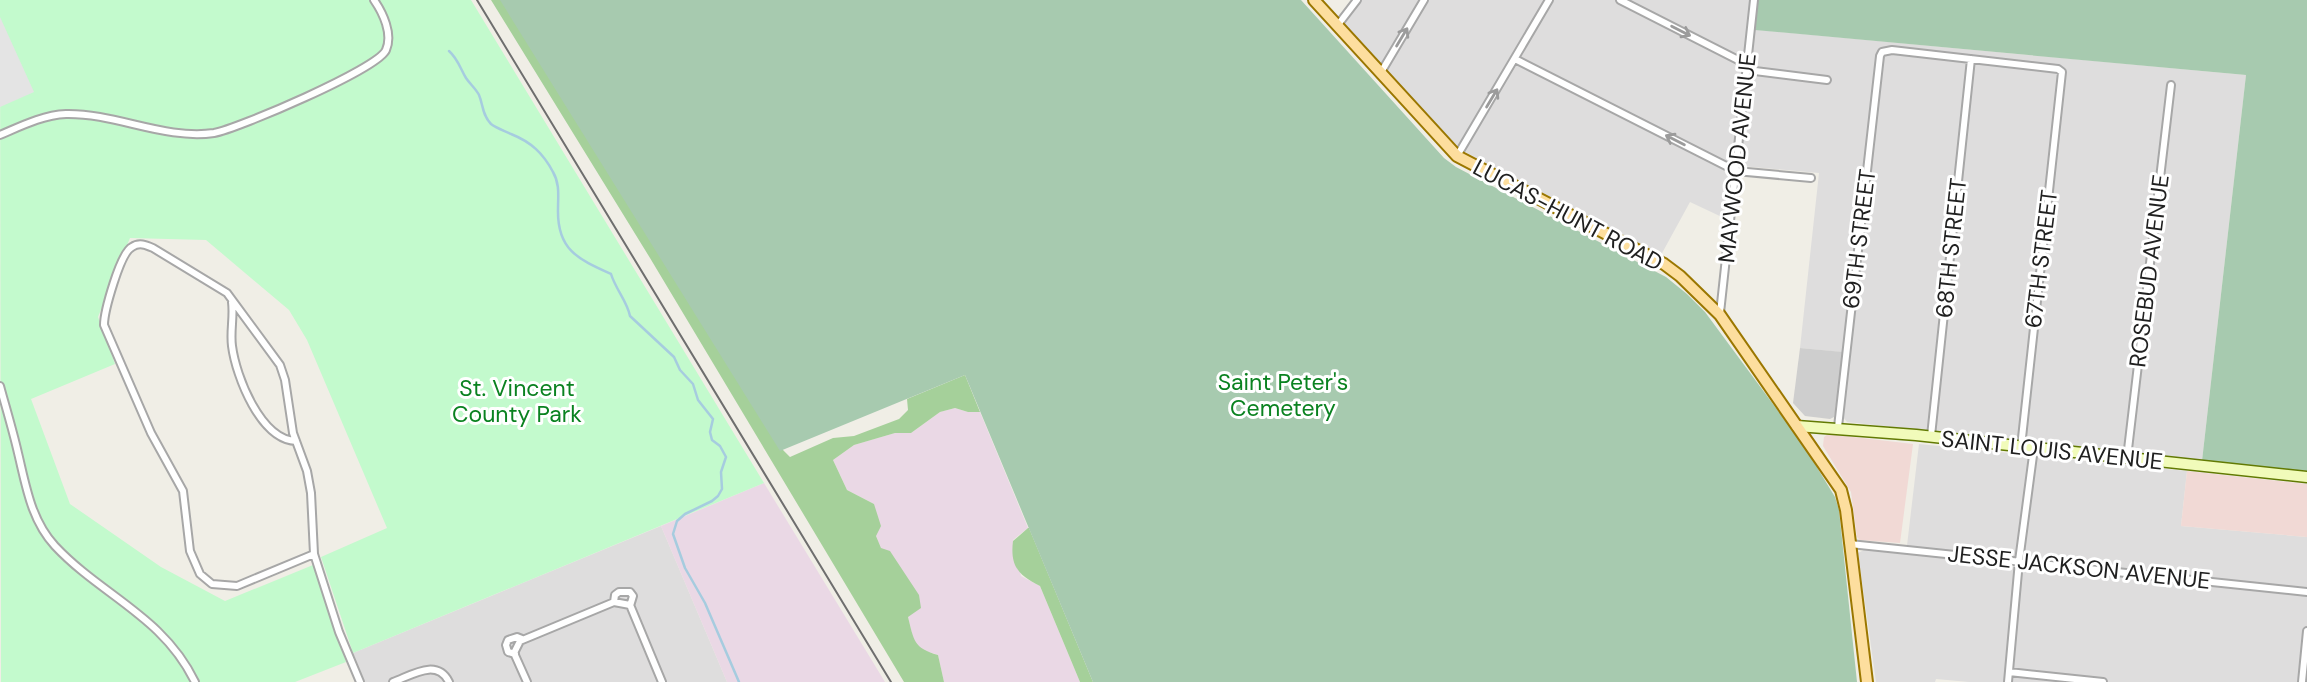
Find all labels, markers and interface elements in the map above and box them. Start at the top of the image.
one-way arrow [1670,25,1691,39]
one-way arrow [1396,28,1410,48]
street label: MAYWOOD AVENUE [1711,52,1763,264]
one-way arrow [1485,88,1499,108]
one-way arrow [1665,133,1686,146]
street label: LUCAS-HUNT ROAD [1468,152,1668,278]
street label: 69TH STREET [1836,167,1882,311]
street label: ROSEBUD AVENUE [2122,173,2176,369]
street label: 68TH STREET [1929,176,1973,320]
street label: 67TH STREET [2018,188,2064,330]
park label: Saint Peter's Cemetery [1218,367,1348,423]
park label: St. Vincent County Park [452,373,582,429]
street label: SAINT LOUIS AVENUE [1940,423,2164,477]
street label: JESSE JACKSON AVENUE [1946,538,2212,596]

